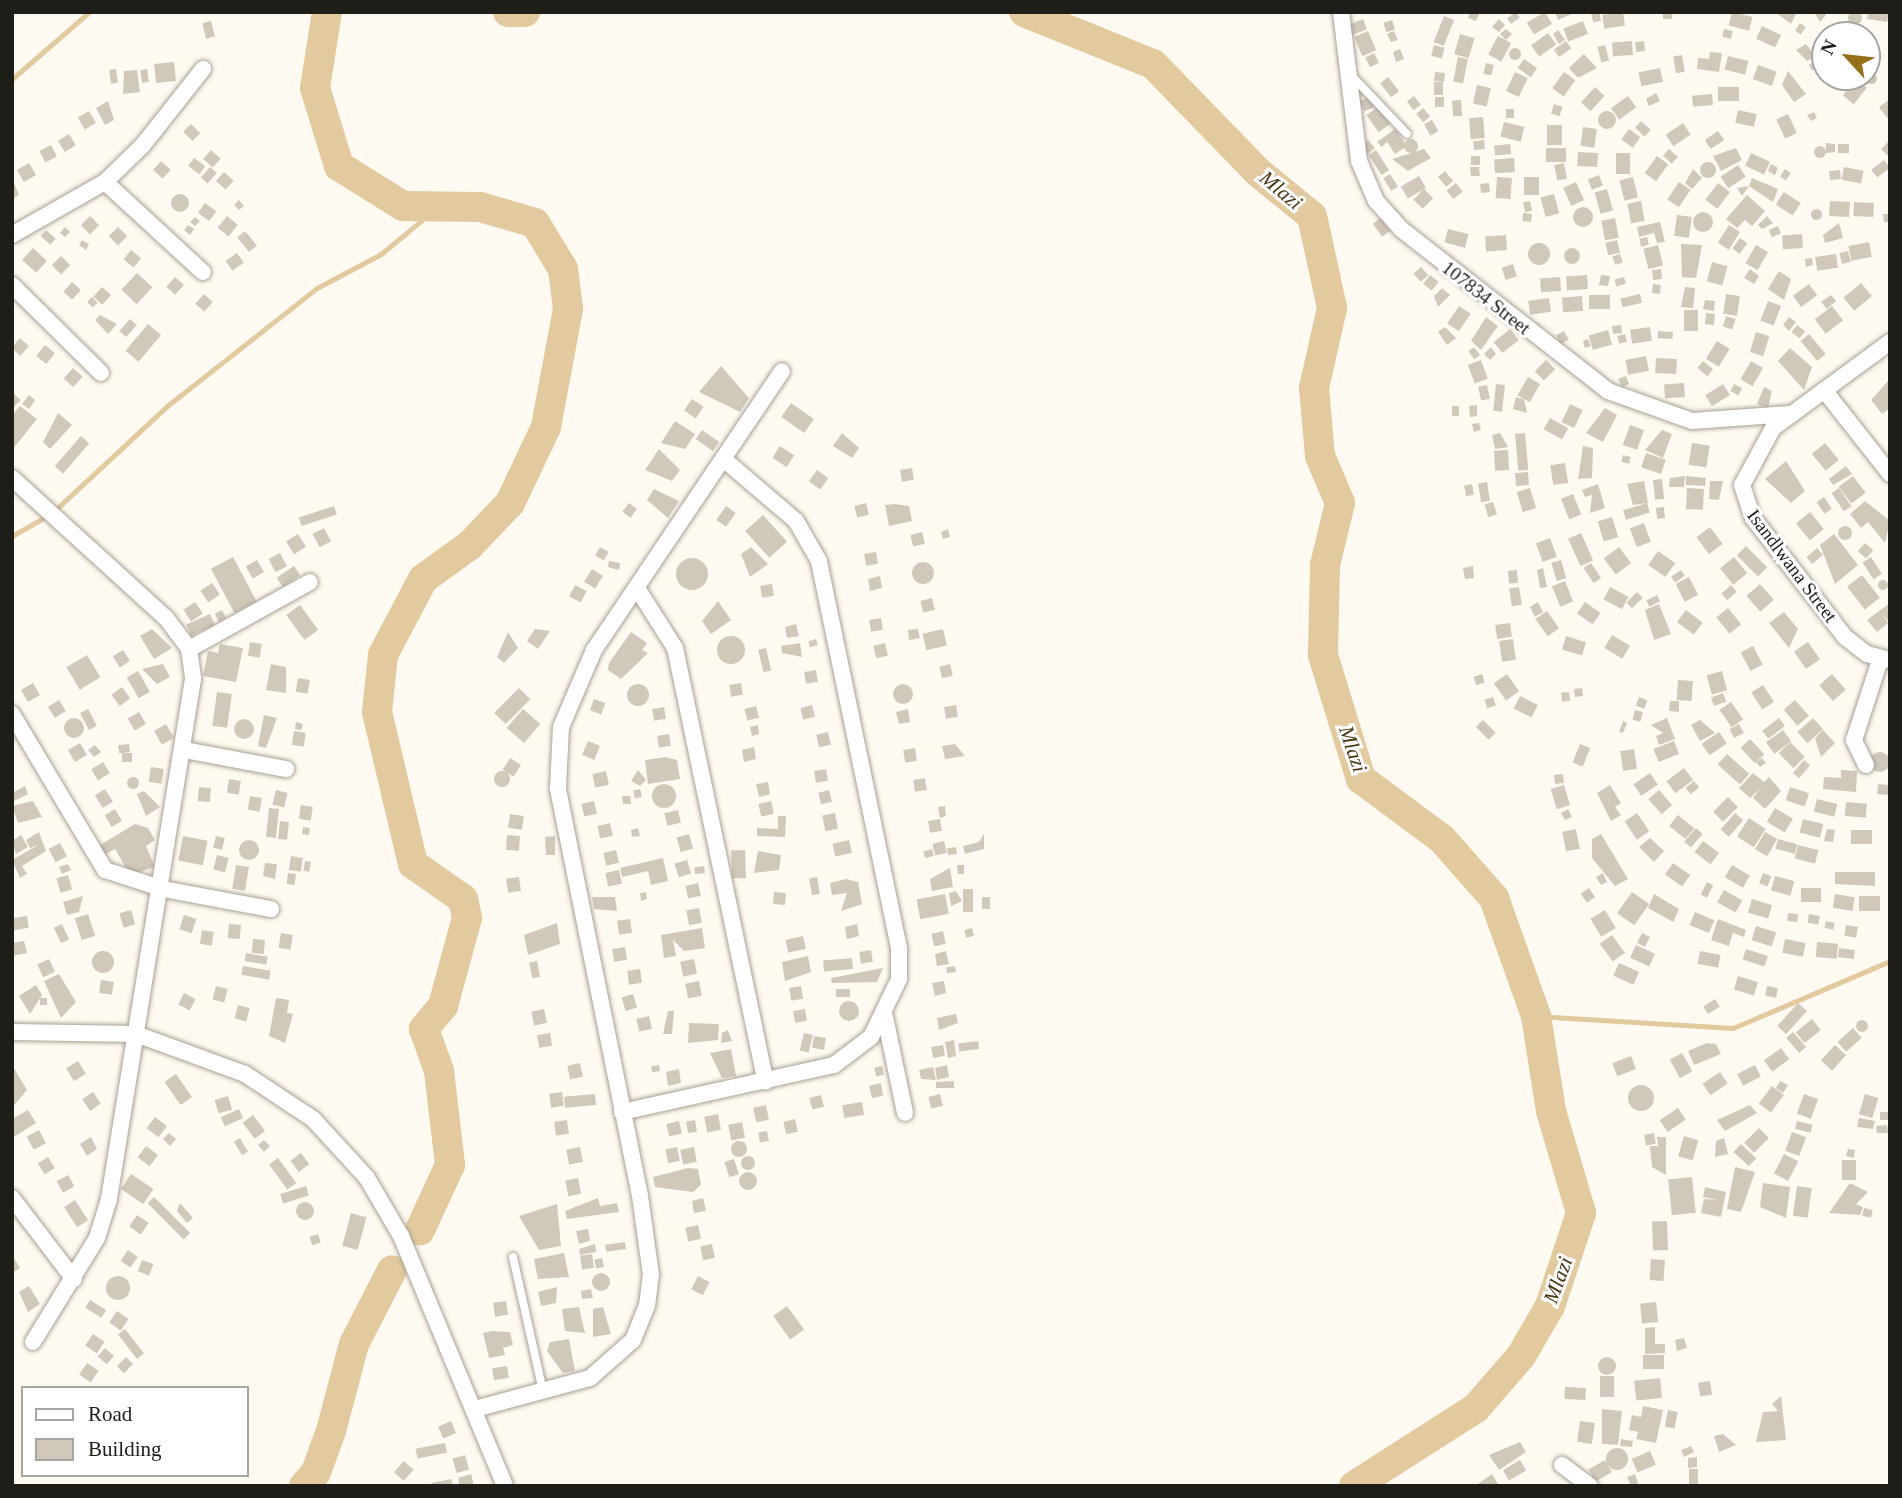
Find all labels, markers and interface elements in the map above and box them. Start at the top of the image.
north arrow [1811,21,1881,91]
text: N [1816,36,1841,58]
water label: Mlazi [1255,165,1307,215]
street label: 107834 Street [1437,256,1535,340]
street label: Isandlwana Street [1742,505,1842,627]
water label: Mlazi [1333,722,1373,776]
water label: Mlazi [1538,1253,1578,1307]
legend [21,1386,248,1477]
text: Road [88,1402,132,1426]
text: Building [88,1437,162,1461]

